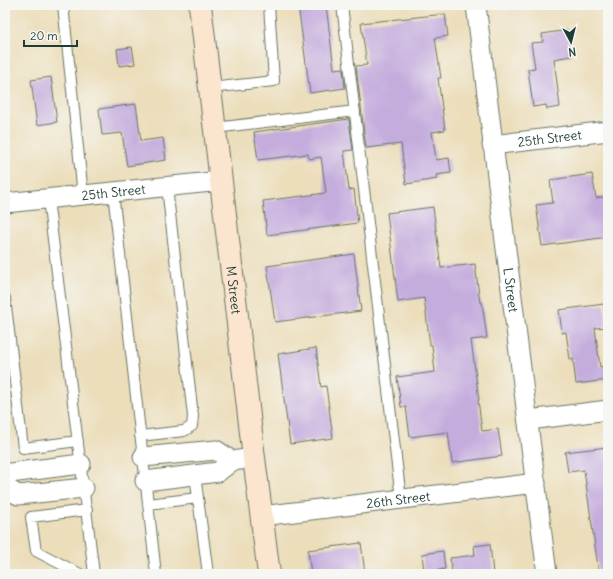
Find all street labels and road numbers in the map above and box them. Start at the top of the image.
street label: 25th Street [517,126,583,151]
street label: 25th Street [81,181,147,204]
street label: M Street [222,265,245,316]
street label: L Street [499,267,522,314]
street label: 26th Street [365,488,432,512]

